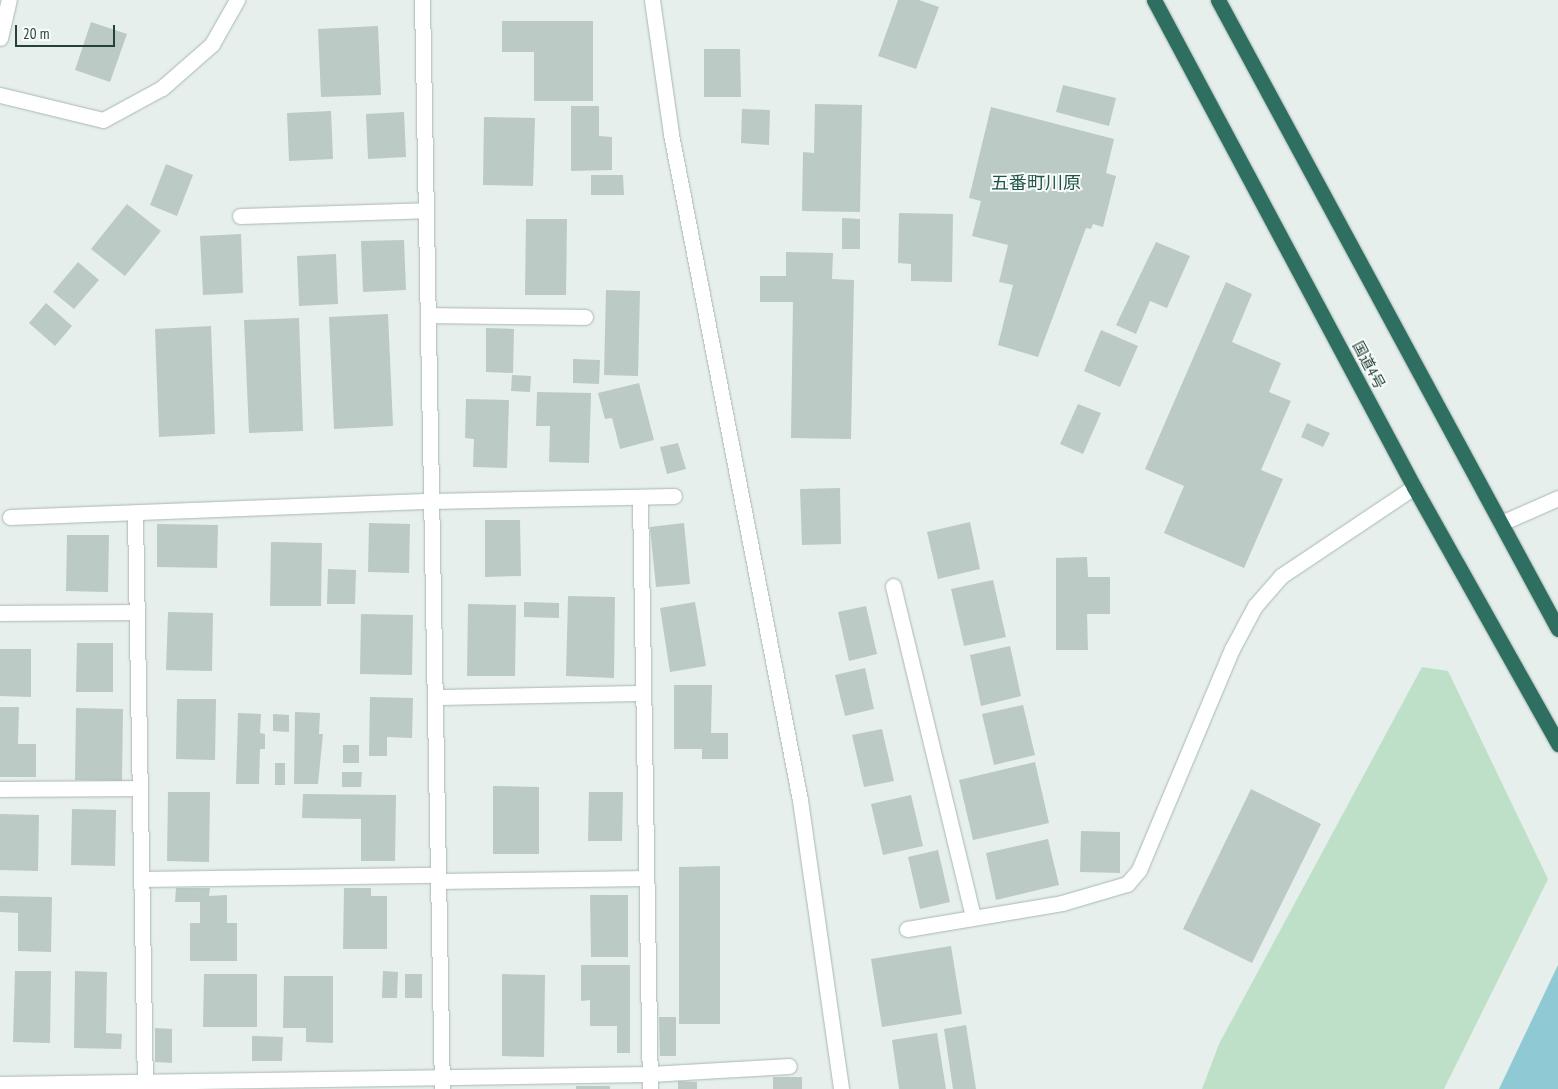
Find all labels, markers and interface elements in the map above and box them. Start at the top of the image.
scale bar [18,15,118,47]
text: 20 m [23,24,49,43]
district label: 五番町川原 [991,172,1081,194]
street label: 国道4号 [1349,338,1389,392]

